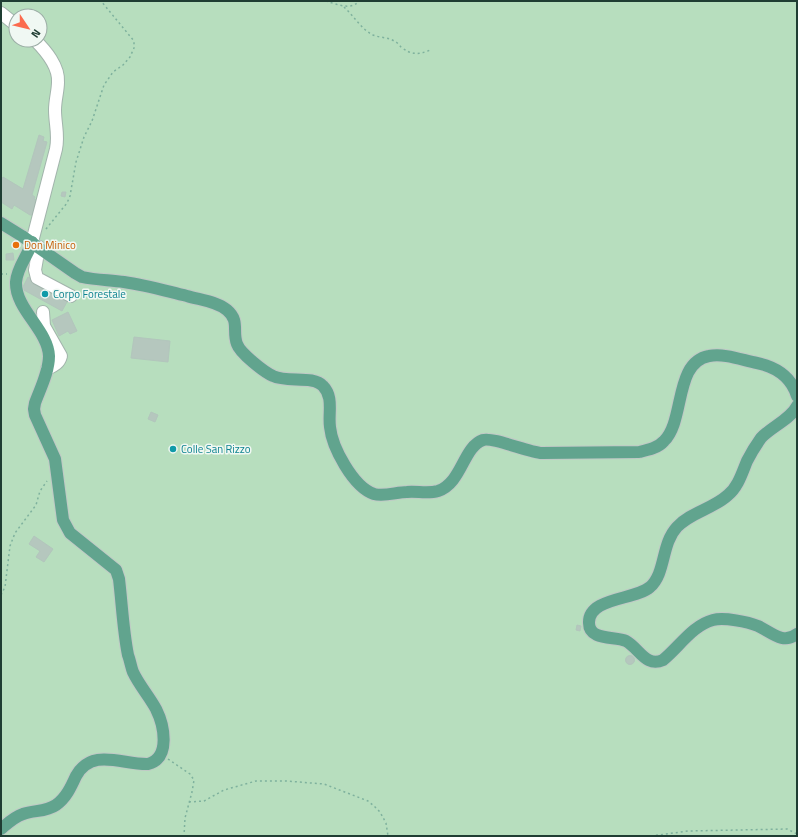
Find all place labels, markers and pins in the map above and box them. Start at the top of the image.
place label: Don Minico [24,237,76,253]
marker: Don Minico [11,240,21,250]
place label: Corpo Forestale [53,286,126,302]
marker: Corpo Forestale [40,289,50,299]
place label: Colle San Rizzo [181,441,251,457]
marker: Colle San Rizzo [168,444,178,454]

